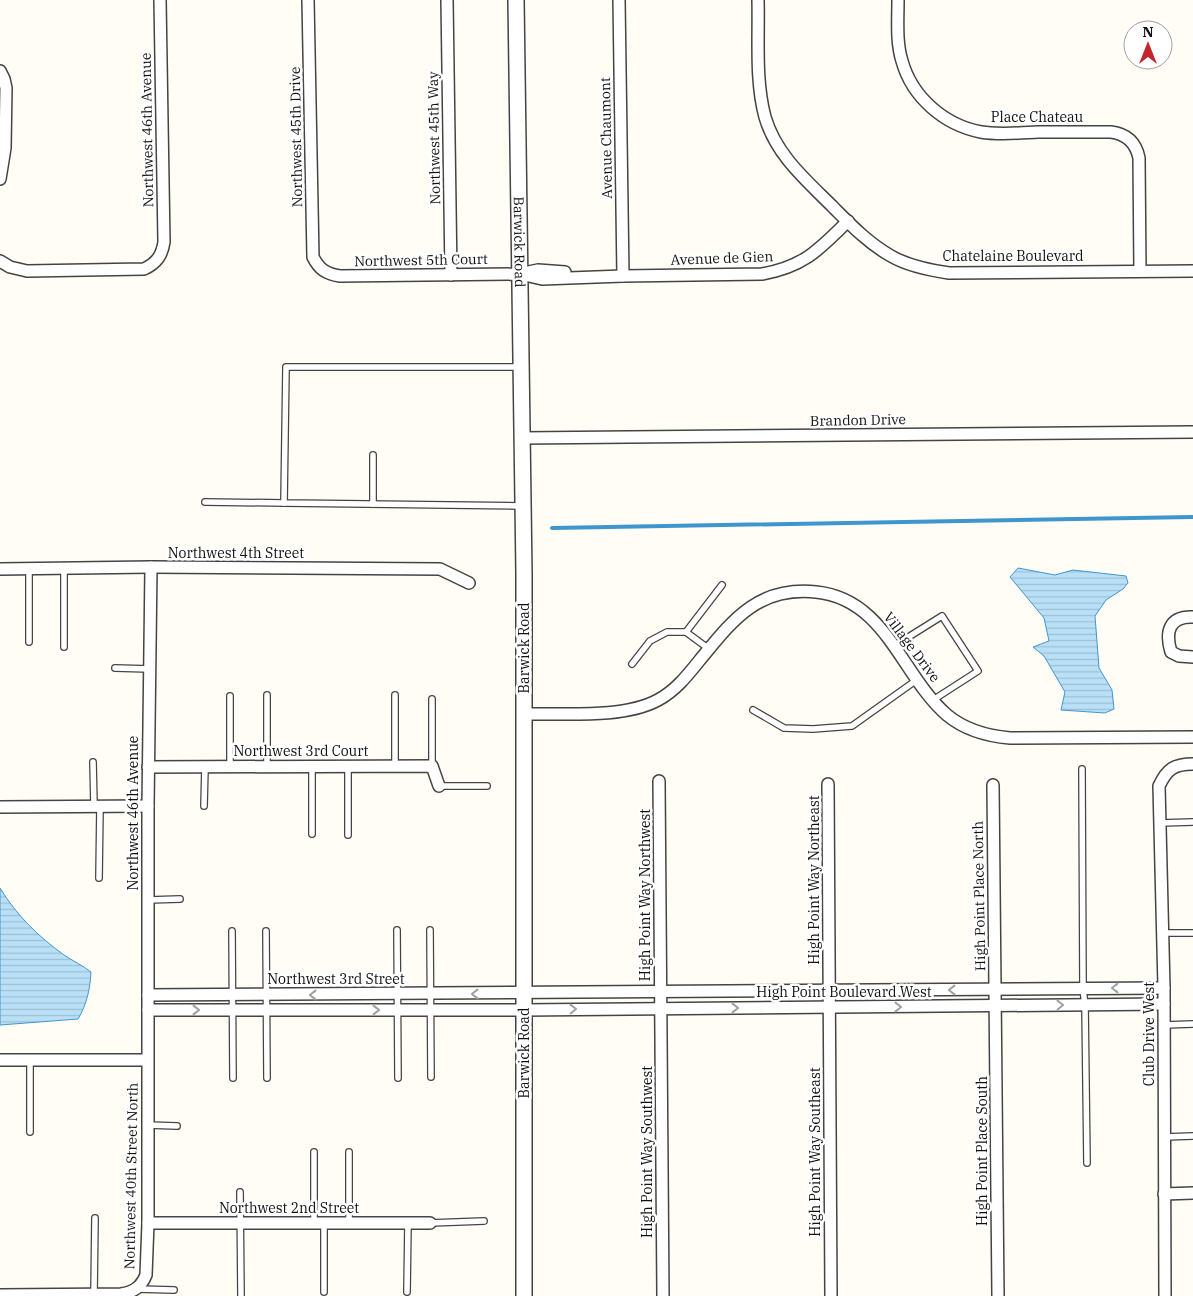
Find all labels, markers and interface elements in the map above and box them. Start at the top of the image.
north arrow [1123,20,1173,70]
text: N [1142,23,1154,41]
street label: Northwest 46th Avenue [137,52,157,208]
street label: Northwest 45th Drive [286,66,306,208]
street label: Northwest 45th Way [424,71,444,205]
street label: Avenue Chaumont [596,77,616,199]
street label: Place Chateau [991,108,1084,126]
street label: Barwick Road [510,196,529,288]
street label: Avenue de Gien [670,247,774,269]
street label: Chatelaine Boulevard [942,247,1084,265]
street label: Northwest 5th Court [354,250,488,270]
street label: Brandon Drive [810,410,906,430]
street label: Northwest 4th Street [168,544,304,562]
street label: Barwick Road [515,602,533,693]
street label: Village Drive [880,608,944,686]
street label: Northwest 46th Avenue [124,736,142,890]
street label: Northwest 3rd Court [234,742,369,760]
street label: High Point Way Northeast [805,795,823,965]
street label: High Point Way Northwest [636,809,654,981]
street label: High Point Place North [969,821,989,971]
street label: Northwest 3rd Street [267,970,405,988]
street label: Club Drive West [1140,982,1158,1086]
street label: High Point Boulevard West [756,983,932,1001]
one-way arrow [1111,983,1119,994]
one-way arrow [948,985,956,995]
one-way arrow [471,989,479,999]
one-way arrow [309,990,316,1000]
one-way arrow [1057,1000,1065,1010]
one-way arrow [894,1001,902,1012]
one-way arrow [732,1003,740,1013]
one-way arrow [569,1004,577,1015]
one-way arrow [193,1005,201,1015]
one-way arrow [373,1005,381,1015]
street label: Barwick Road [515,1007,533,1098]
street label: High Point Way Southwest [638,1066,656,1238]
street label: High Point Way Southeast [806,1067,824,1237]
street label: High Point Place South [973,1076,991,1226]
street label: Northwest 40th Street North [120,1082,142,1270]
street label: Northwest 2nd Street [219,1199,359,1217]

